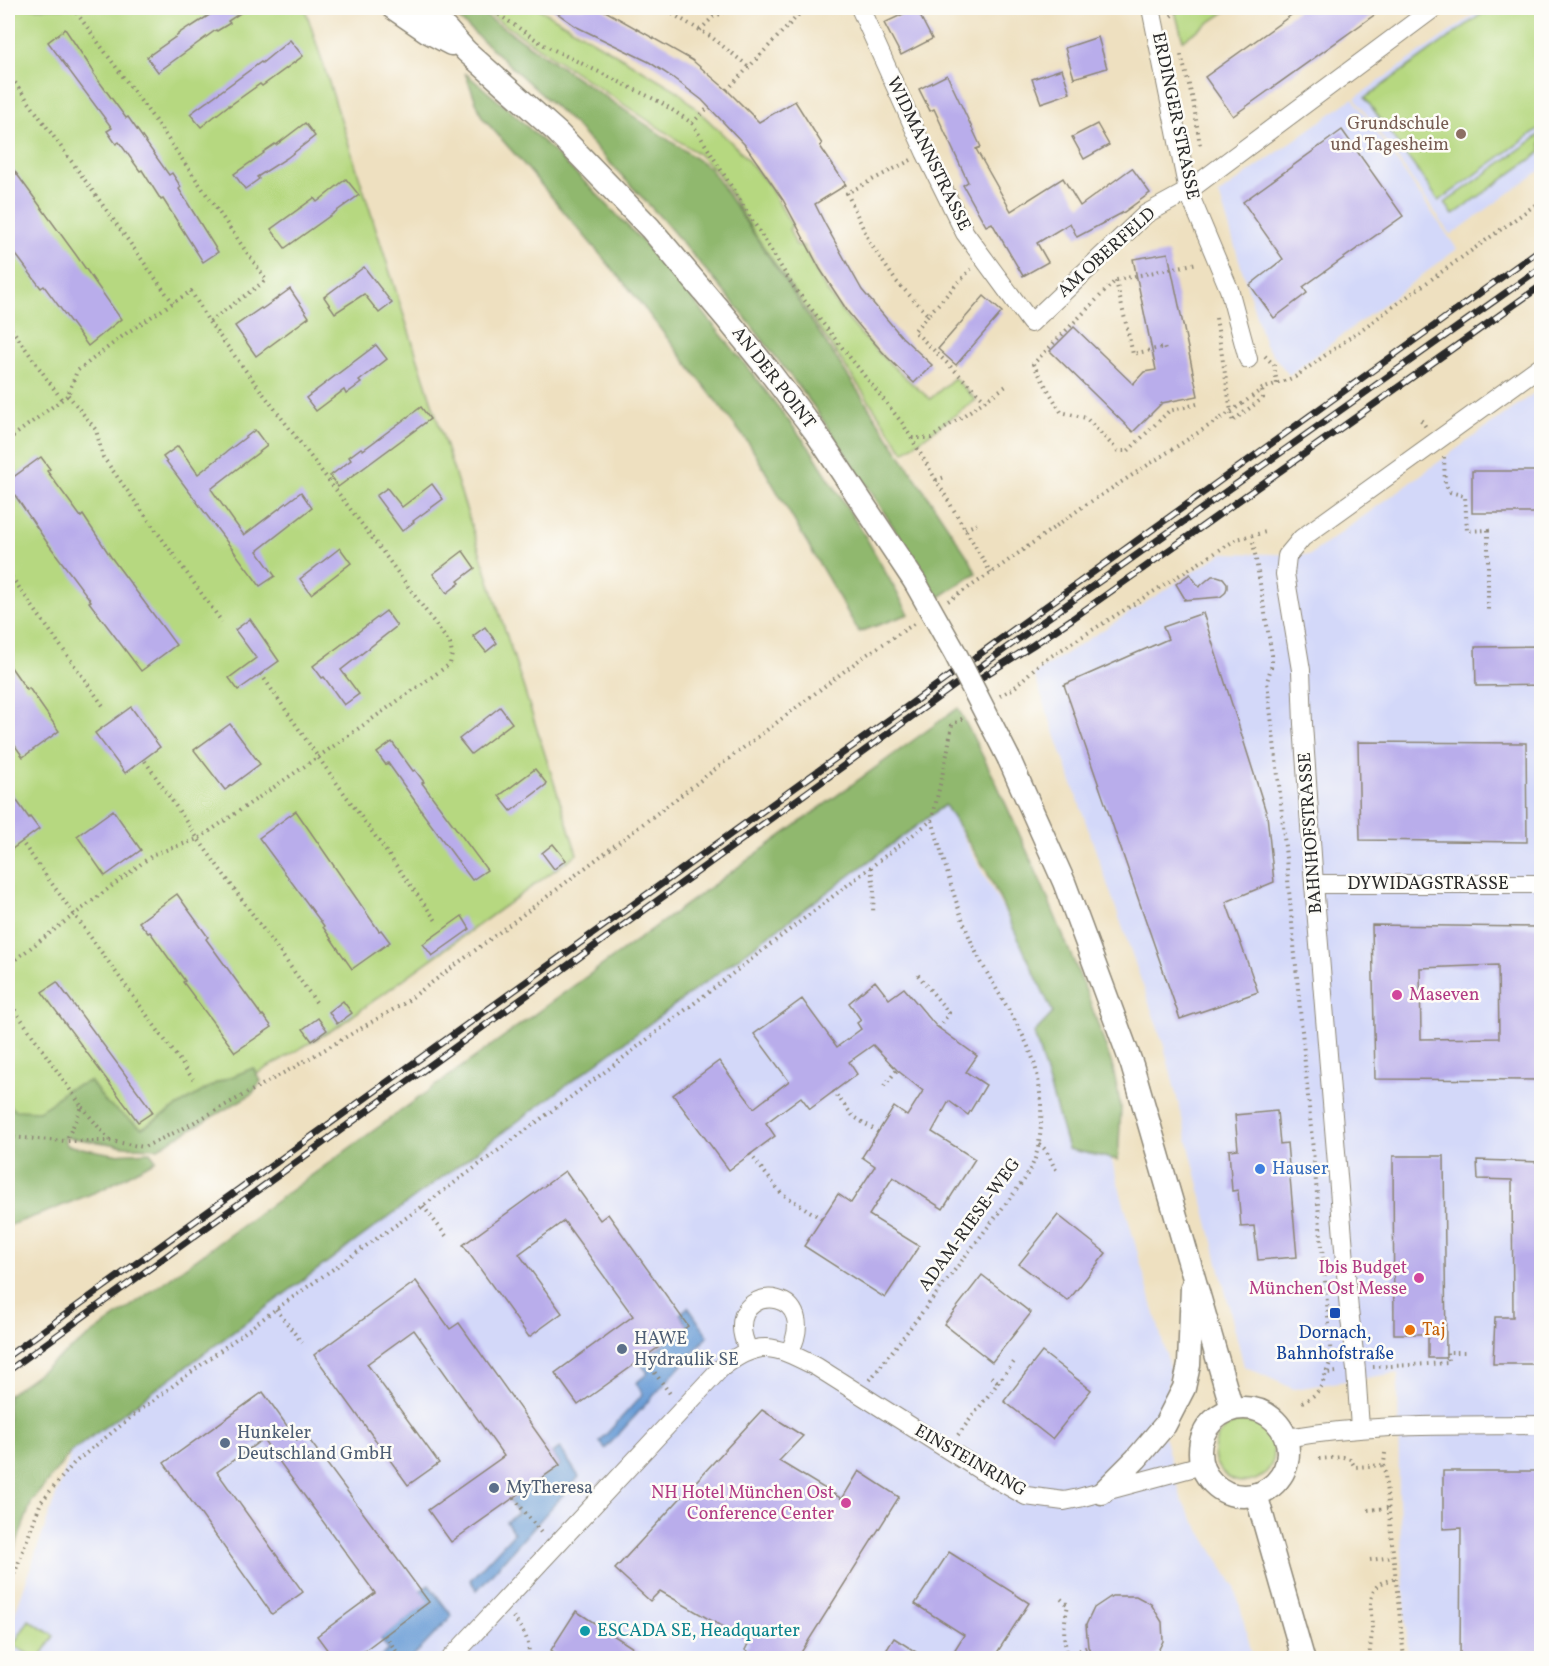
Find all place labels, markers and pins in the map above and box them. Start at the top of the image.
place label: Grundschule und Tagesheim [1330,112,1449,158]
marker: Grundschule und Tagesheim [1454,127,1468,141]
place label: Maseven [1409,983,1480,1008]
marker: Maseven [1390,988,1404,1002]
place label: Hauser [1272,1157,1329,1182]
marker: Hauser [1253,1162,1267,1176]
place label: Ibis Budget München Ost Messe [1249,1256,1407,1302]
marker: Ibis Budget München Ost Messe [1412,1271,1426,1285]
marker: Dornach, Bahnhofstraße [1328,1306,1342,1320]
place label: Taj [1422,1318,1446,1343]
place label: Dornach, Bahnhofstraße [1276,1321,1394,1367]
marker: Taj [1403,1323,1417,1337]
place label: HAWE Hydraulik SE [634,1327,739,1373]
marker: HAWE Hydraulik SE [615,1342,629,1356]
place label: Hunkeler Deutschland GmbH [237,1421,393,1467]
marker: Hunkeler Deutschland GmbH [218,1436,232,1450]
place label: MyTheresa [506,1476,593,1501]
marker: MyTheresa [487,1481,501,1495]
place label: NH Hotel München Ost Conference Center [651,1481,834,1527]
marker: NH Hotel München Ost Conference Center [839,1496,853,1510]
place label: ESCADA SE, Headquarter [597,1619,800,1644]
marker: ESCADA SE, Headquarter [578,1624,592,1638]

